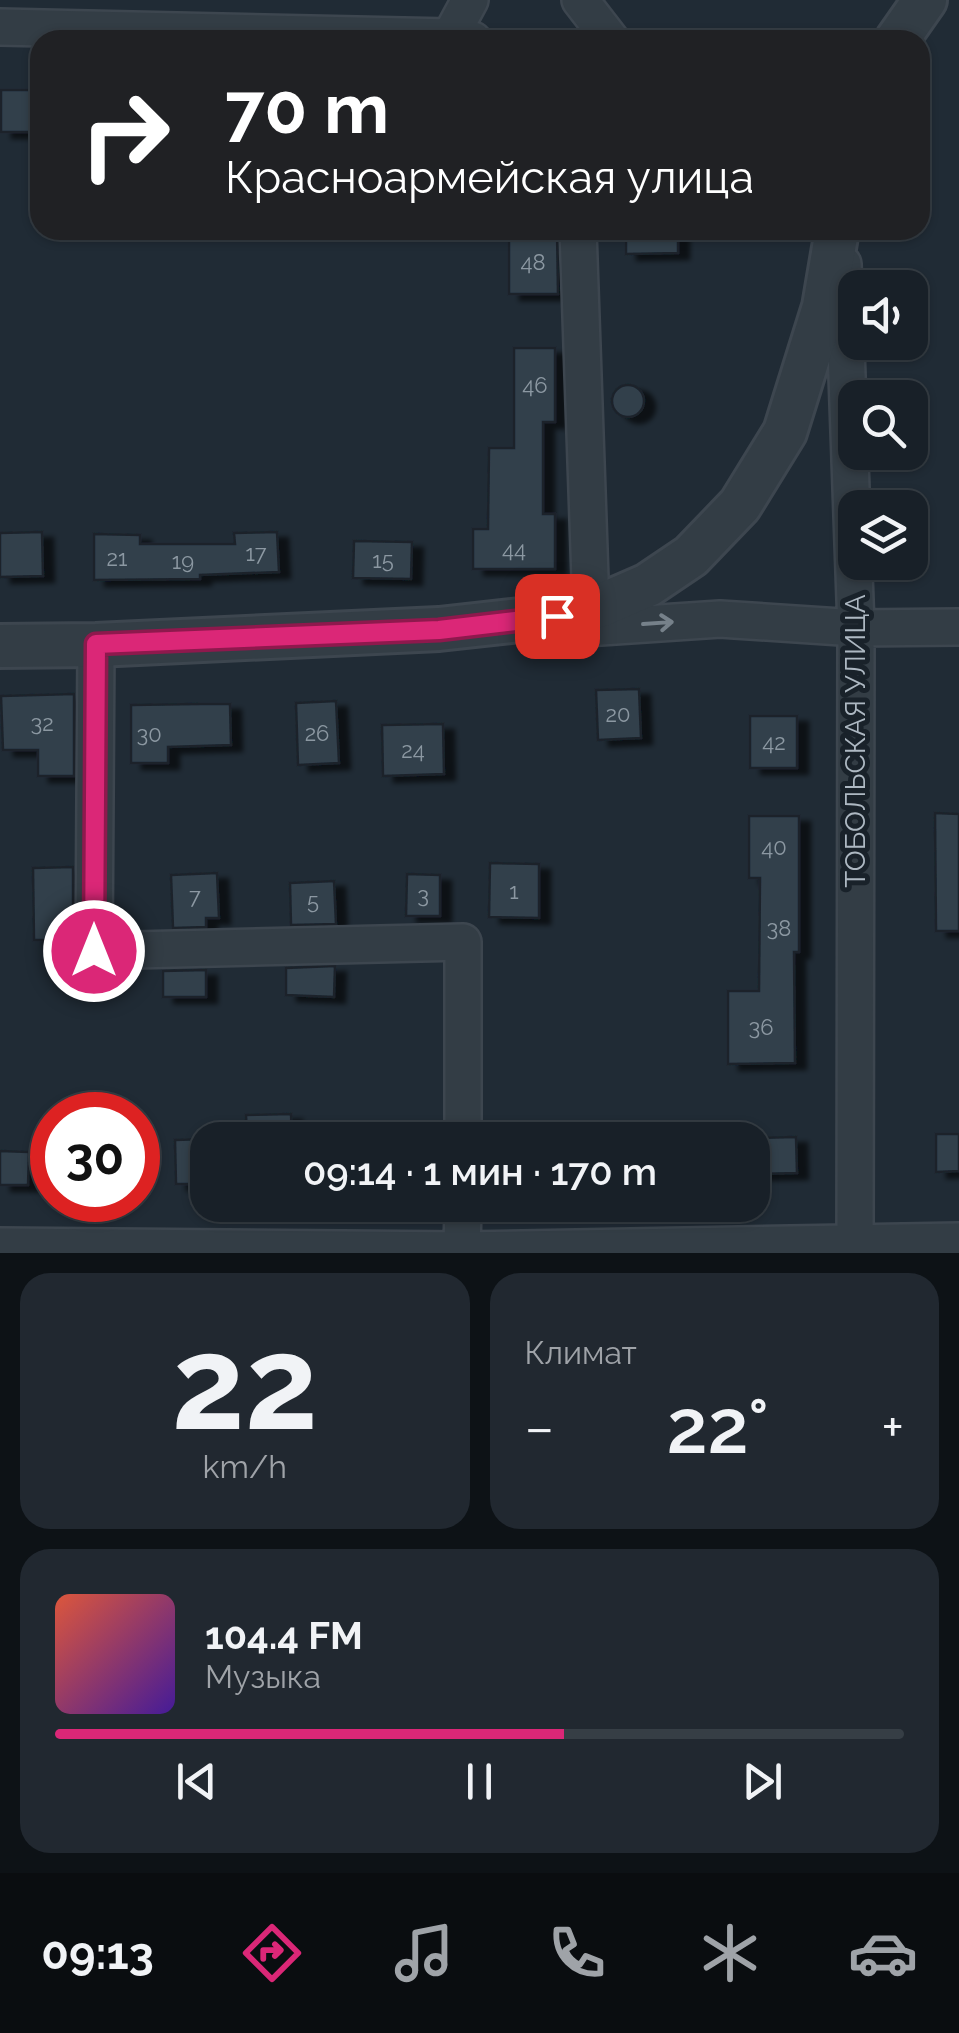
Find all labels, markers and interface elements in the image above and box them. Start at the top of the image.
text: 70 m [225,67,389,149]
icon: right [60,70,190,200]
text: Красноармейская улица [225,151,754,204]
house number: 48 [520,249,546,275]
map controls [838,270,928,580]
button: sound [838,270,928,360]
house number: 46 [522,372,548,398]
button: search [838,380,928,470]
button: layers [838,490,928,580]
house number: 44 [502,536,526,562]
house number: 17 [245,540,267,566]
house number: 21 [107,545,127,571]
house number: 15 [372,547,394,573]
house number: 19 [172,548,194,574]
pin [515,574,600,659]
icon: arrive [530,589,585,644]
street label: ТОБОЛЬСКАЯ УЛИЦА [839,594,872,888]
one-way arrow [641,613,673,632]
house number: 20 [606,701,630,727]
house number: 32 [30,710,54,736]
house number: 26 [305,720,329,746]
house number: 30 [136,721,162,747]
house number: 42 [762,729,786,755]
house number: 24 [401,737,425,763]
house number: 40 [761,834,787,860]
house number: 1 [509,878,519,904]
house number: 3 [417,882,429,908]
house number: 7 [189,883,201,909]
house number: 5 [307,888,319,914]
position arrow [42,899,146,1003]
house number: 38 [767,915,791,941]
house number: 36 [748,1014,774,1040]
speed limit sign: 30 [30,1092,160,1222]
text: 09:14 · 1 мин · 170 m [303,1149,657,1194]
text: 22 [171,1307,318,1459]
text: Климат [525,1334,637,1371]
text: 22° [666,1382,769,1471]
text: − [525,1395,554,1460]
text: + [881,1395,904,1460]
text: km/h [203,1448,287,1485]
text: 104.4 FM [205,1613,363,1658]
text: Музыка [205,1658,321,1695]
icon: previous [169,1754,224,1809]
icon: pause [452,1754,507,1809]
icon: next [735,1754,790,1809]
icon: directions [237,1918,307,1988]
icon: music [389,1918,459,1988]
icon: phone [542,1918,612,1988]
icon: climate [695,1918,765,1988]
icon: car [848,1918,918,1988]
text: 09:13 [41,1927,154,1980]

